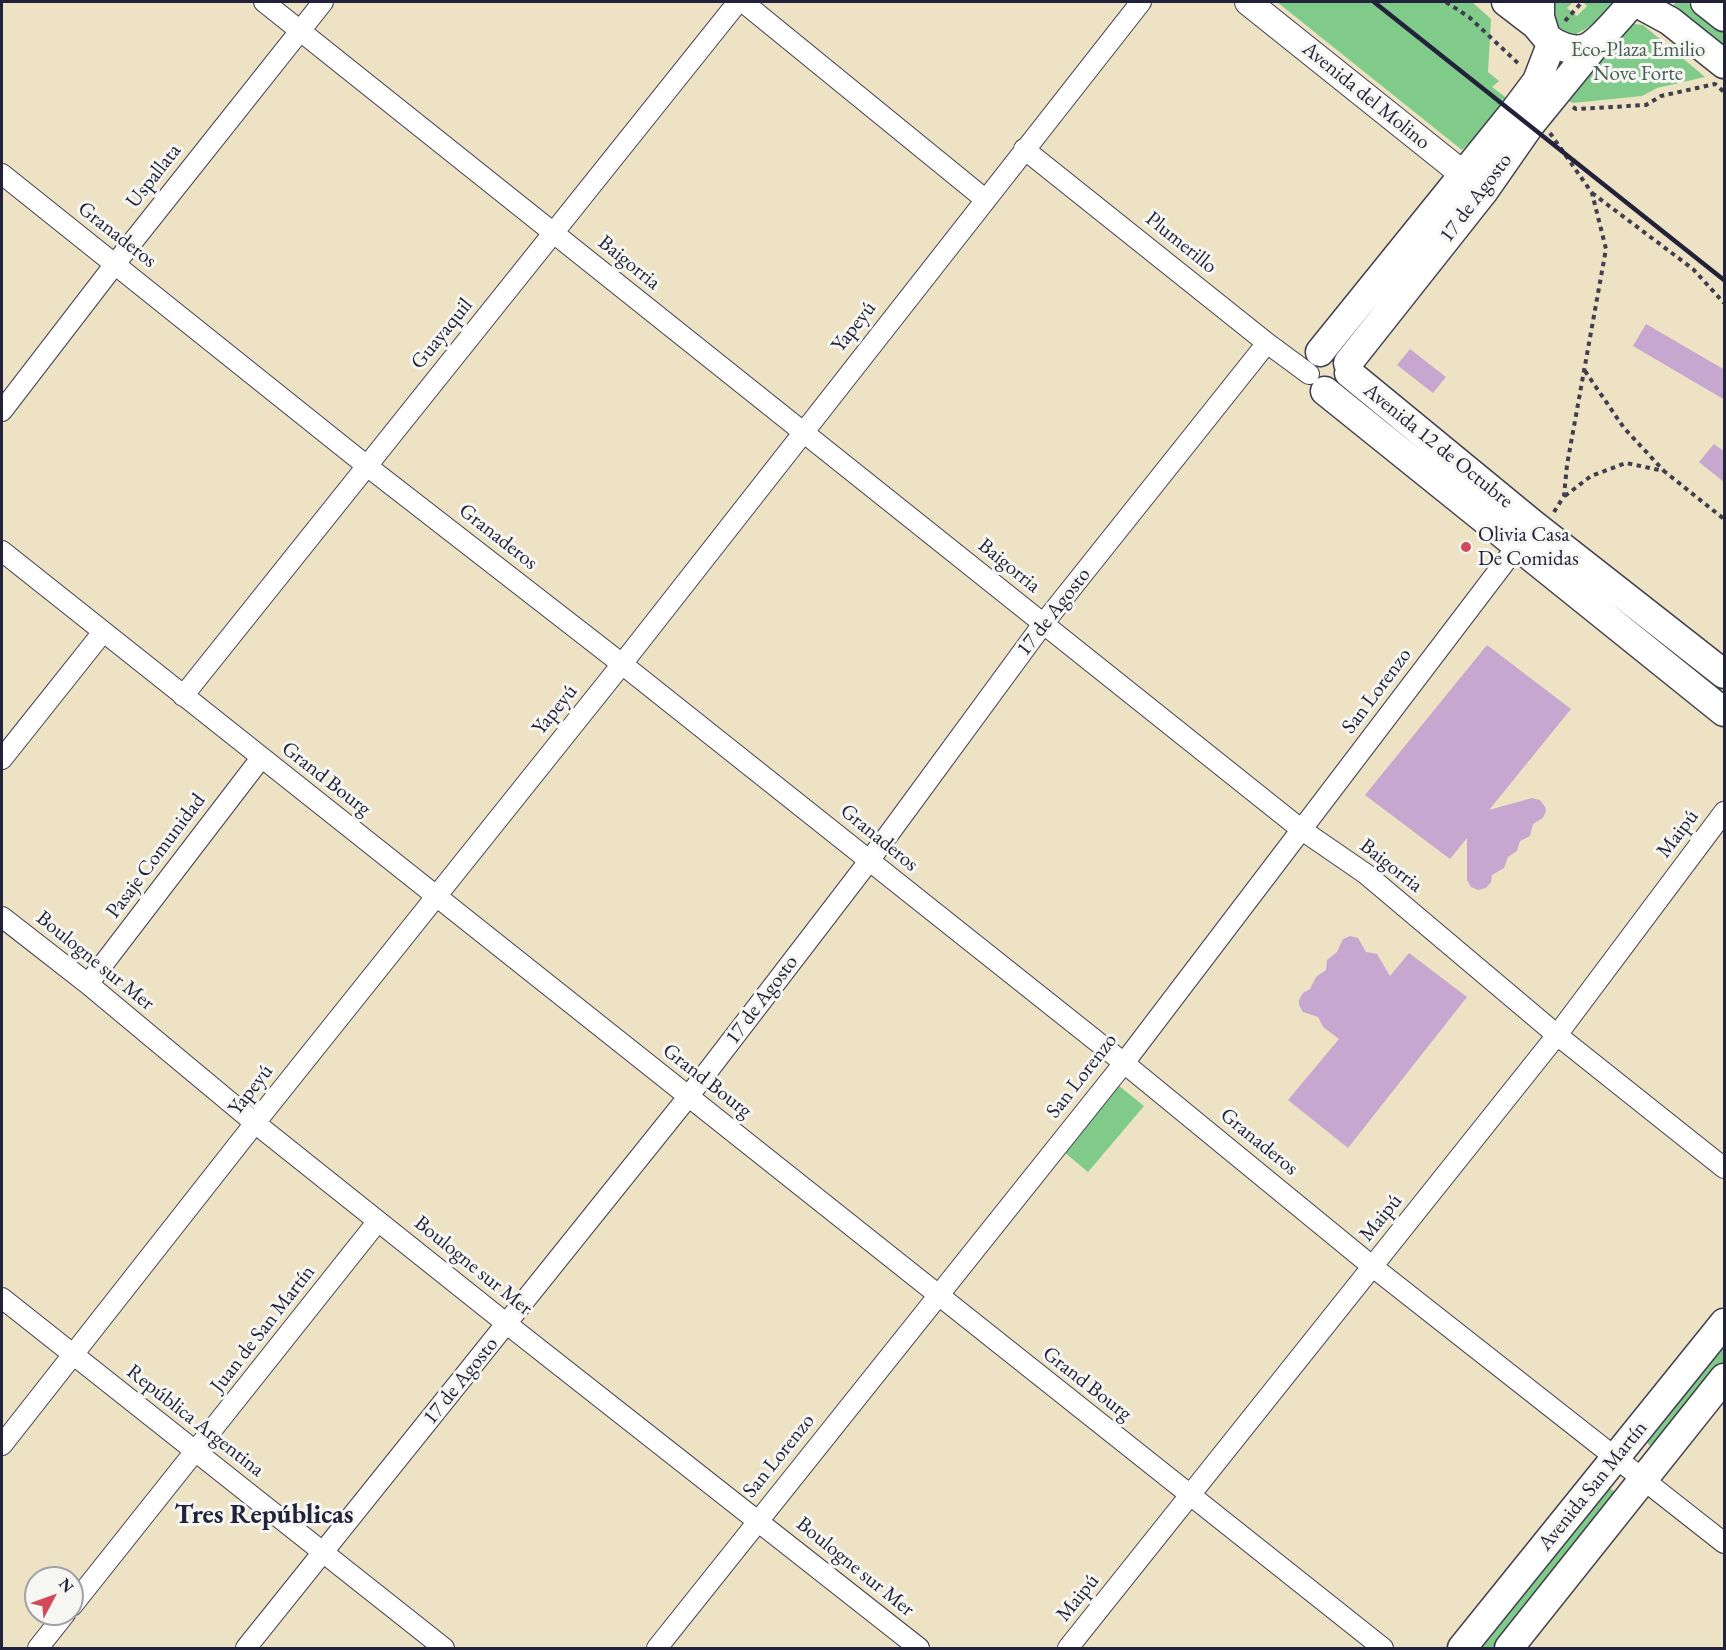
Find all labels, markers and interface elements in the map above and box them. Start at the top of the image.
street label: Avenida del Molino [1297,37,1435,155]
park label: Eco-Plaza Emilio Nove Forte [1571,37,1705,87]
street label: Uspallata [121,139,187,213]
street label: 17 de Agosto [1434,148,1518,248]
street label: Granaderos [73,196,161,274]
street label: Plumerillo [1140,207,1222,279]
street label: Baigorria [593,230,665,296]
street label: Guayaquil [406,293,478,375]
street label: Yapeyú [826,296,882,358]
street label: Avenida 12 de Octubre [1358,378,1518,514]
street label: Granaderos [454,498,542,576]
place label: Olivia Casa De Comidas [1478,522,1579,572]
street label: Baigorria [973,533,1045,599]
marker: Olivia Casa De Comidas [1459,540,1473,554]
street label: 17 de Agosto [1012,563,1096,661]
street label: San Lorenzo [1337,643,1417,739]
street label: Yapeyú [527,680,583,740]
street label: Grand Bourg [276,736,376,822]
street label: Pasaje Comunidad [101,789,211,923]
street label: Granaderos [835,799,923,877]
street label: Maipú [1652,805,1704,863]
street label: Baigorria [1355,834,1427,898]
street label: Boulogne sur Mer [31,906,159,1016]
street label: 17 de Agosto [720,950,804,1050]
street label: San Lorenzo [1041,1029,1123,1123]
street label: Grand Bourg [657,1038,757,1124]
street label: Yapeyú [223,1059,279,1121]
street label: Granaderos [1215,1103,1303,1181]
street label: Maipú [1354,1189,1408,1247]
street label: Boulogne sur Mer [409,1211,537,1321]
street label: Juan de San Martín [205,1260,321,1398]
street label: 17 de Agosto [418,1332,504,1430]
street label: Grand Bourg [1037,1341,1137,1427]
street label: República Argentina [121,1359,269,1483]
street label: San Lorenzo [738,1409,820,1503]
street label: Avenida San Martín [1533,1416,1653,1556]
district label: Tres Repúblicas [174,1500,354,1532]
street label: Boulogne sur Mer [791,1512,919,1622]
north arrow [24,1566,84,1626]
street label: Maipú [1051,1569,1105,1627]
text: N [54,1573,79,1597]

